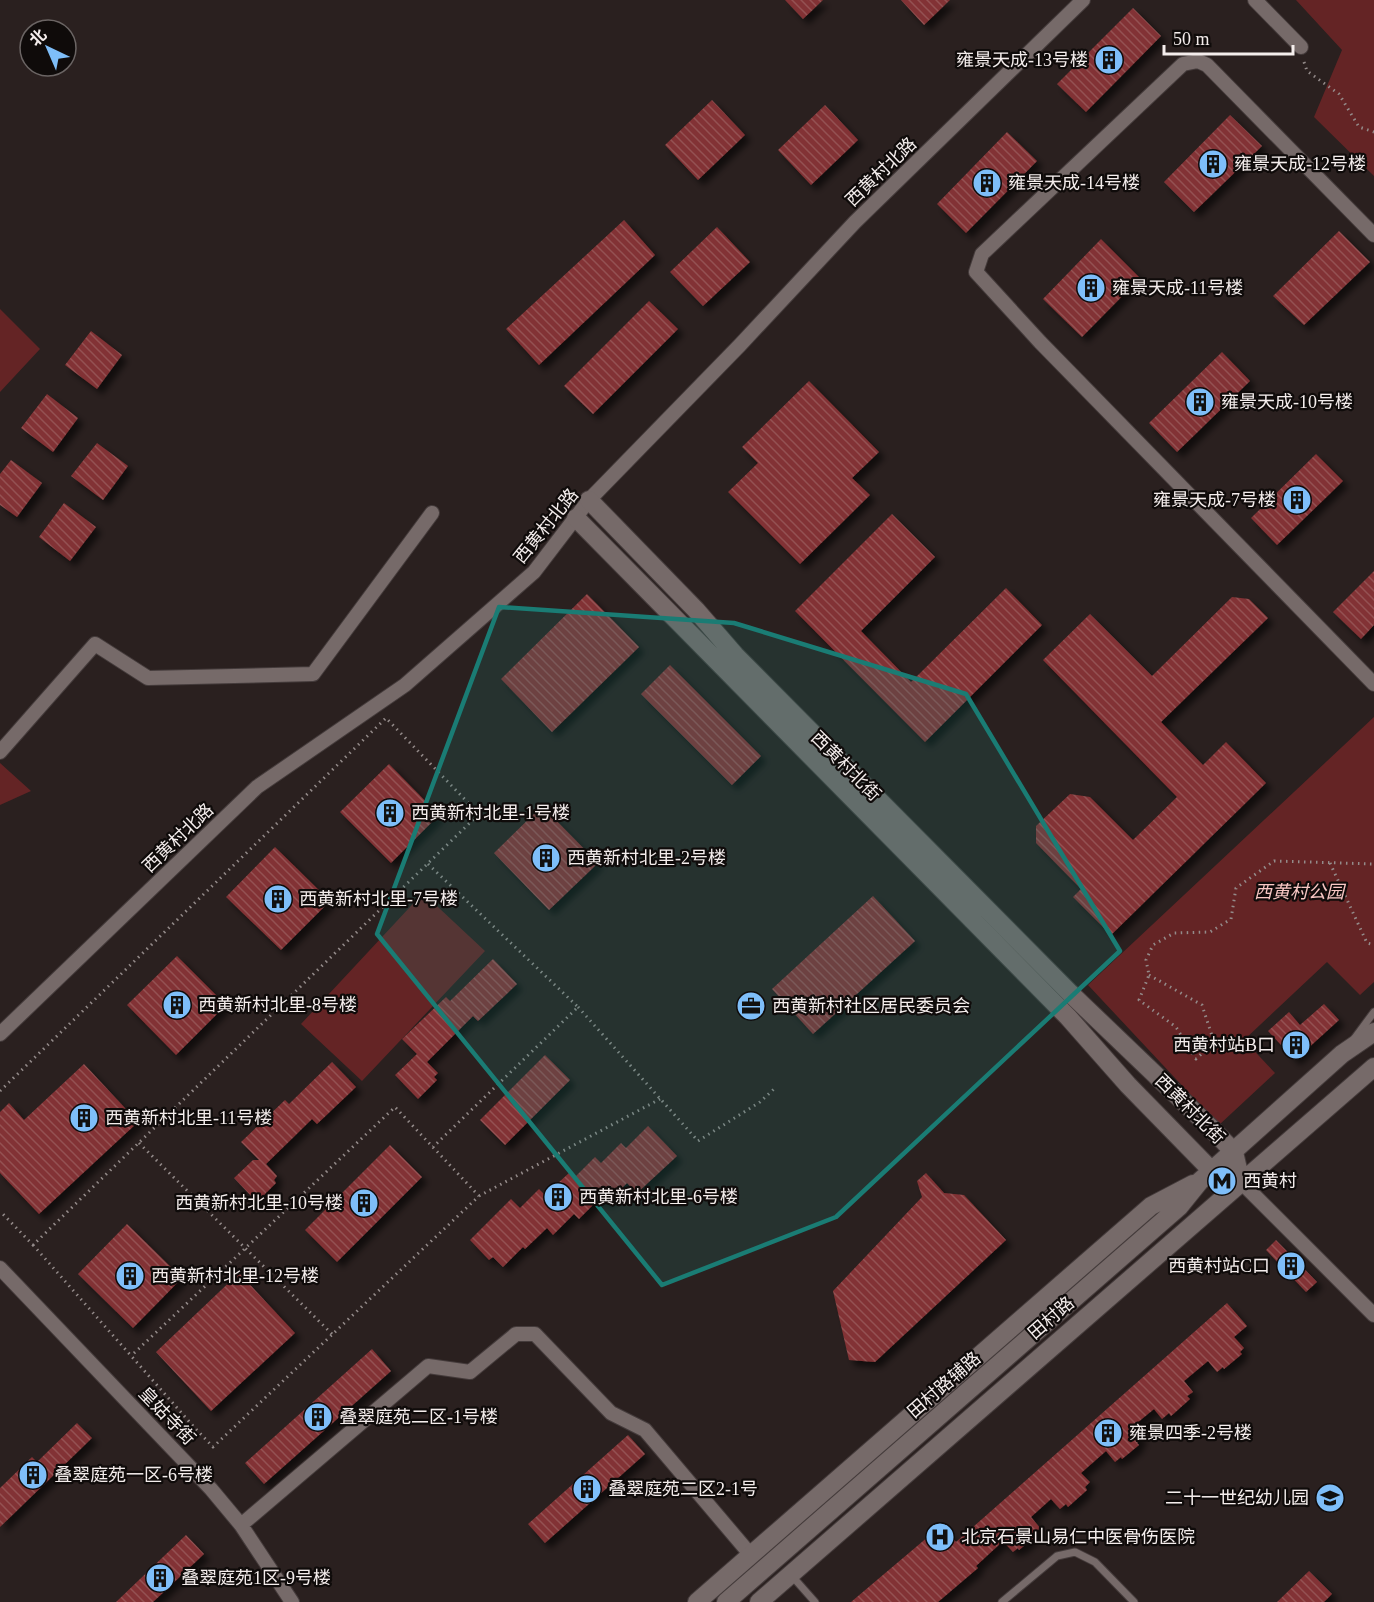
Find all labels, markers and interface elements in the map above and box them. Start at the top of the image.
north arrow [18,18,78,78]
scale bar [1164,18,1293,56]
text: 北 [26,26,50,49]
text: 50 m [1173,29,1210,49]
building icon: 雍景天成-13号楼 [1093,44,1125,76]
place label: 雍景天成-13号楼 [956,50,1088,70]
street label: 西黄村北路 [842,134,920,210]
building icon: 雍景天成-12号楼 [1197,148,1229,180]
place label: 雍景天成-12号楼 [1234,154,1366,174]
building icon: 雍景天成-14号楼 [971,167,1003,199]
place label: 雍景天成-14号楼 [1008,173,1140,193]
building icon: 雍景天成-11号楼 [1075,272,1107,304]
place label: 雍景天成-11号楼 [1112,278,1243,298]
building icon: 雍景天成-10号楼 [1184,386,1216,418]
place label: 雍景天成-10号楼 [1221,392,1353,412]
building icon: 雍景天成-7号楼 [1281,484,1313,516]
street label: 西黄村北路 [510,485,582,567]
place label: 雍景天成-7号楼 [1153,490,1276,510]
street label: 西黄村北街 [807,727,885,805]
building icon: 西黄新村北里-1号楼 [374,797,406,829]
street label: 西黄村北路 [139,800,217,876]
place label: 西黄新村北里-1号楼 [411,803,570,823]
building icon: 西黄新村北里-2号楼 [530,842,562,874]
place label: 西黄新村北里-2号楼 [567,848,726,868]
park label: 西黄村公园 [1254,882,1347,902]
building icon: 西黄新村北里-7号楼 [262,883,294,915]
place label: 西黄新村北里-7号楼 [299,889,458,909]
building icon: 西黄新村北里-8号楼 [161,989,193,1021]
office icon: 西黄新村社区居民委员会 [735,990,767,1022]
place label: 西黄新村北里-8号楼 [198,995,357,1015]
place label: 西黄新村社区居民委员会 [772,996,970,1016]
building icon: 西黄村站B口 [1280,1029,1312,1061]
place label: 西黄村站B口 [1173,1035,1275,1055]
street label: 西黄村北街 [1151,1070,1229,1148]
building icon: 西黄新村北里-11号楼 [68,1102,100,1134]
place label: 西黄新村北里-11号楼 [105,1108,272,1128]
metro station icon: 西黄村 [1206,1165,1238,1197]
place label: 西黄村 [1243,1171,1297,1191]
building icon: 西黄新村北里-6号楼 [542,1181,574,1213]
building icon: 西黄新村北里-10号楼 [348,1187,380,1219]
place label: 西黄新村北里-6号楼 [579,1187,738,1207]
place label: 西黄新村北里-10号楼 [175,1193,343,1213]
building icon: 西黄村站C口 [1275,1250,1307,1282]
place label: 西黄村站C口 [1168,1256,1270,1276]
building icon: 西黄新村北里-12号楼 [114,1260,146,1292]
place label: 西黄新村北里-12号楼 [151,1266,319,1286]
street label: 田村路 [1024,1293,1078,1343]
street label: 田村路辅路 [903,1348,985,1422]
street label: 皇姑寺街 [135,1383,199,1449]
building icon: 叠翠庭苑二区-1号楼 [302,1401,334,1433]
place label: 叠翠庭苑二区-1号楼 [339,1407,498,1427]
building icon: 雍景四季-2号楼 [1092,1417,1124,1449]
place label: 雍景四季-2号楼 [1129,1423,1252,1443]
building icon: 叠翠庭苑一区-6号楼 [17,1459,49,1491]
place label: 叠翠庭苑一区-6号楼 [54,1465,213,1485]
building icon: 叠翠庭苑二区2-1号 [571,1473,603,1505]
place label: 叠翠庭苑二区2-1号 [608,1479,758,1499]
school or university icon: 二十一世纪幼儿园 [1314,1482,1346,1514]
place label: 二十一世纪幼儿园 [1165,1488,1309,1508]
hospital icon: 北京石景山易仁中医骨伤医院 [924,1521,956,1553]
place label: 北京石景山易仁中医骨伤医院 [961,1527,1195,1547]
building icon: 叠翠庭苑1区-9号楼 [144,1562,176,1594]
place label: 叠翠庭苑1区-9号楼 [181,1568,331,1588]

